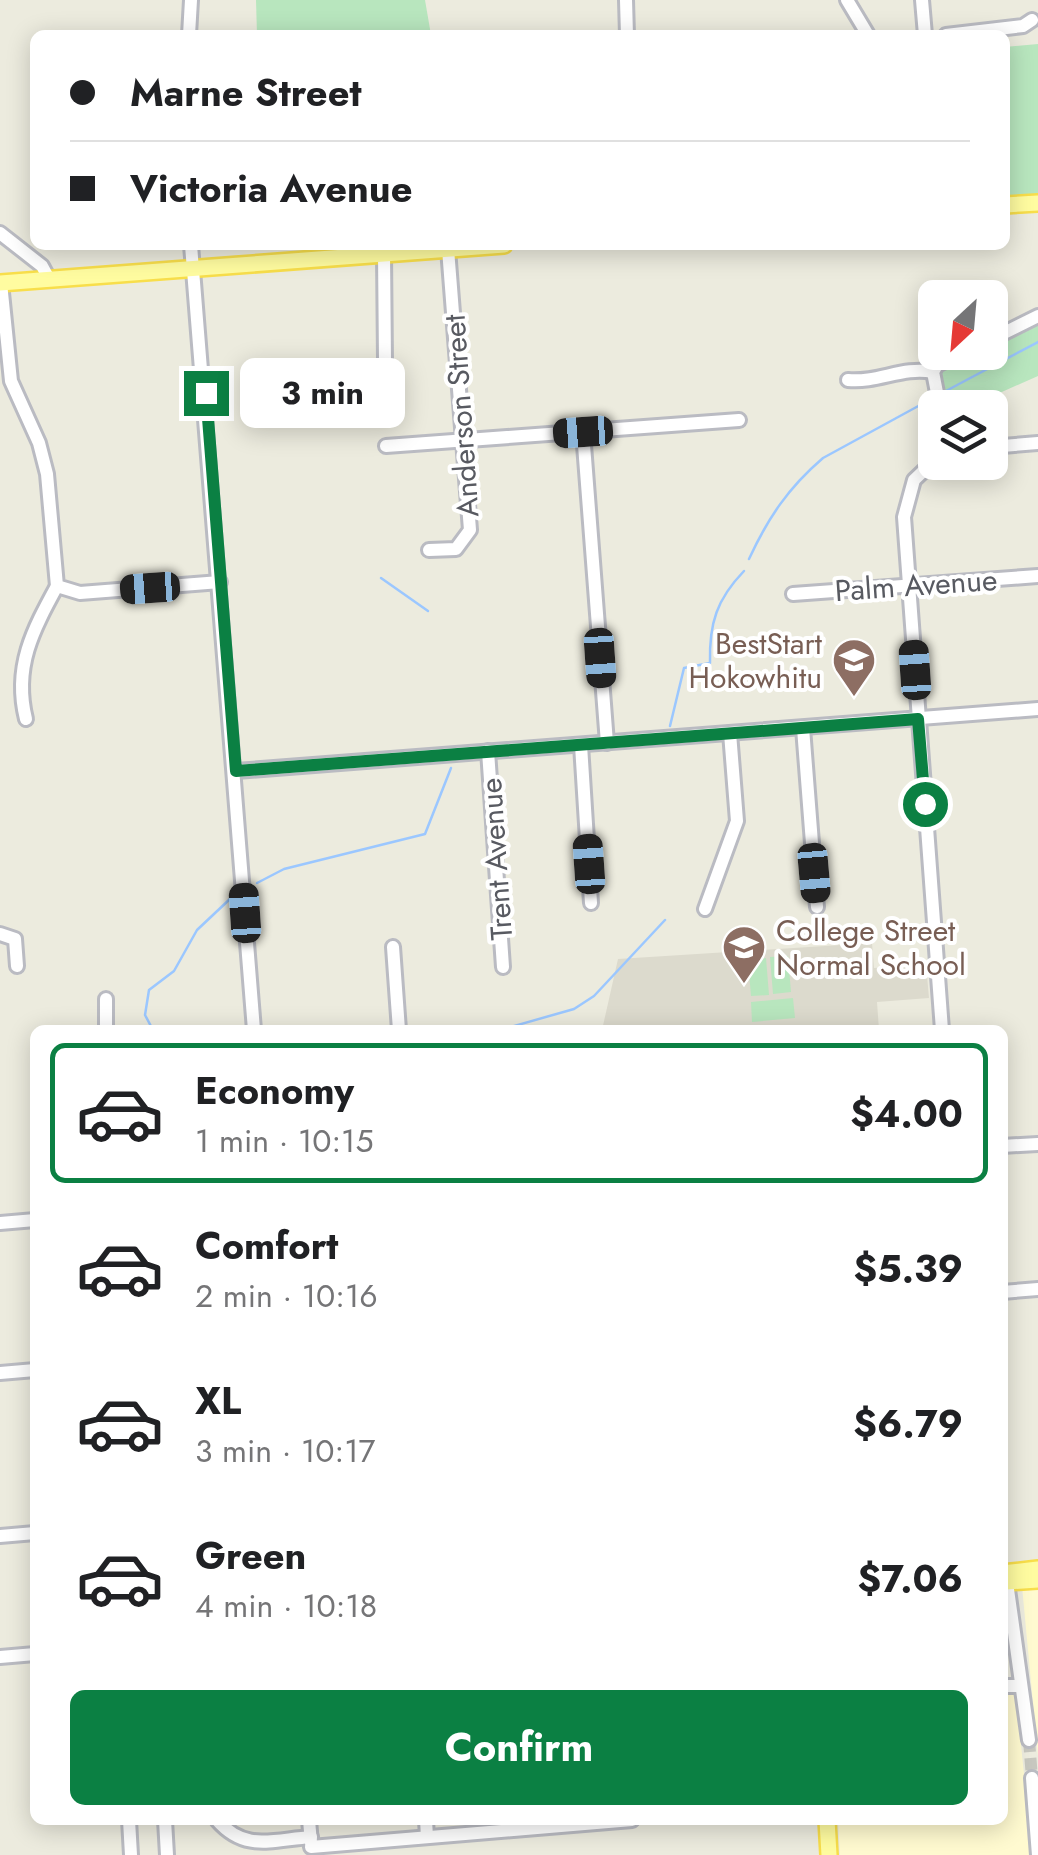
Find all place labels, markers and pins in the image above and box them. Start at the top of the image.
place label: BestStart Hokowhitu [689,622,823,699]
school or university icon: BestStart Hokowhitu [831,637,877,698]
place label: College Street Normal School [776,909,966,986]
school or university icon: College Street Normal School [721,924,767,985]

